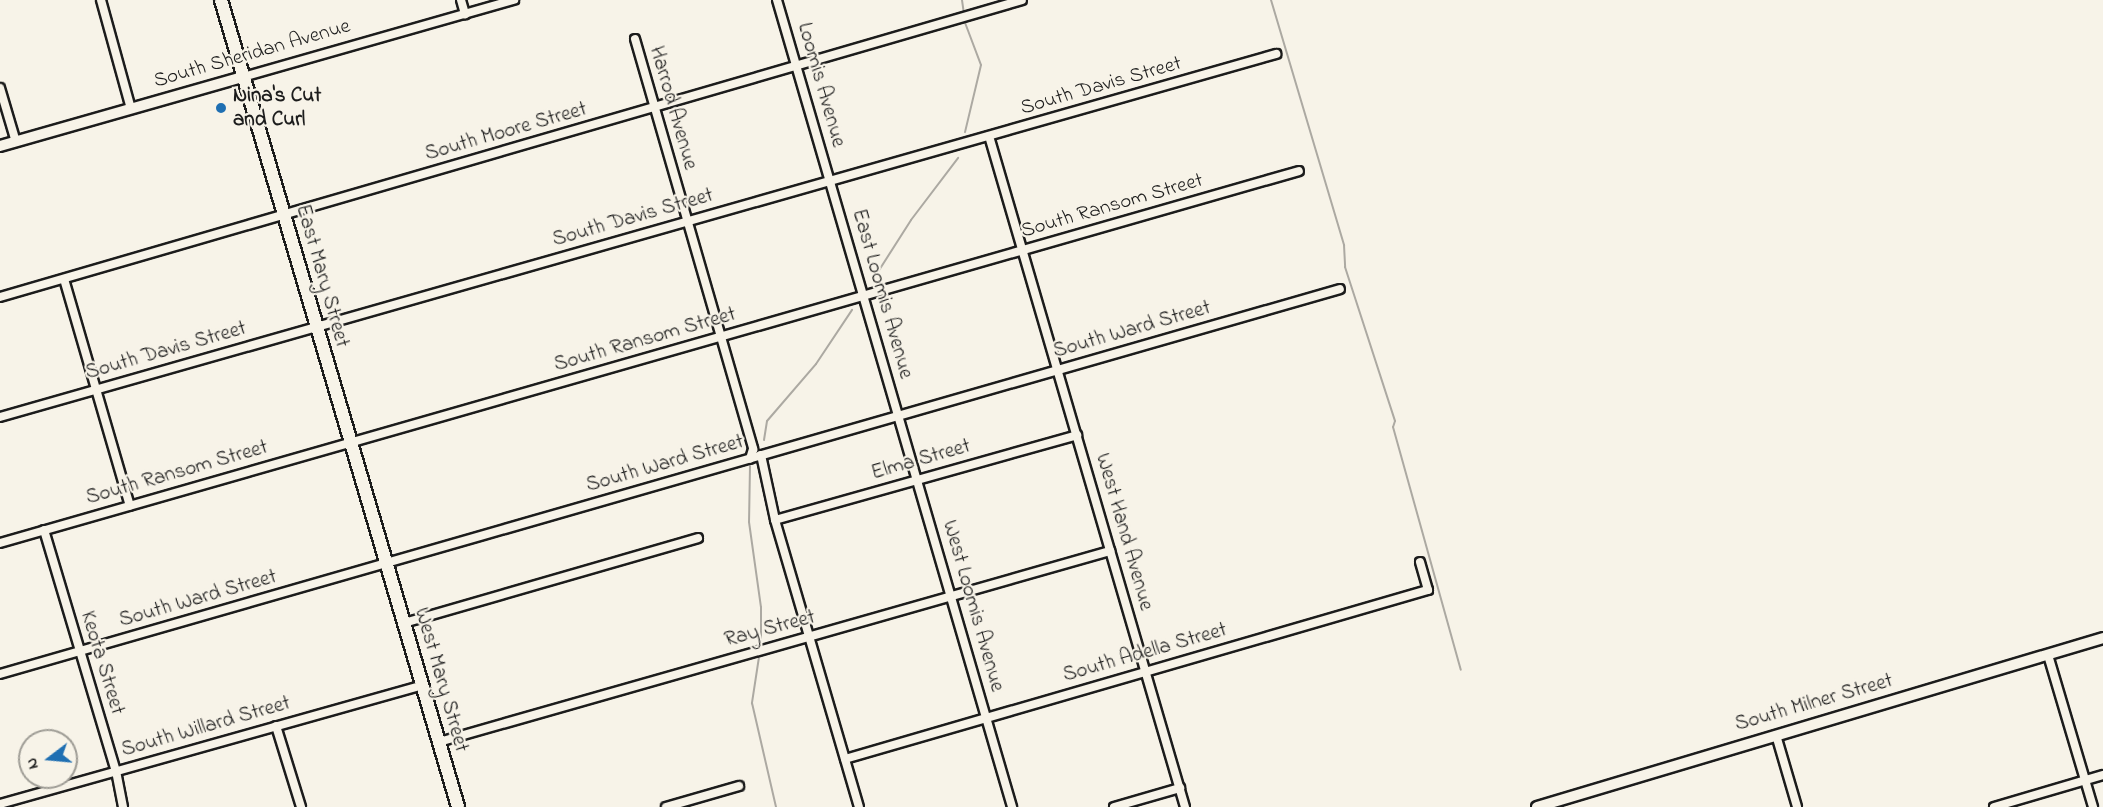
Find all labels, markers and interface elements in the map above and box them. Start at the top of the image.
street label: South Sheridan Avenue [151,14,353,94]
street label: Loomis Avenue [791,20,851,150]
street label: Harrod Avenue [643,43,703,173]
street label: South Davis Street [1018,51,1184,121]
place label: Nina's Cut and Curl [233,83,321,133]
street label: South Moore Street [422,97,590,167]
marker: Nina's Cut and Curl [214,101,228,115]
street label: South Ransom Street [1018,168,1206,244]
street label: South Davis Street [550,183,716,253]
street label: East Mary Street [290,202,354,350]
street label: East Loomis Avenue [846,206,918,382]
street label: South Ward Street [1050,295,1214,365]
street label: South Ransom Street [551,302,739,378]
street label: South Davis Street [83,316,249,386]
street label: South Ward Street [583,429,747,499]
street label: Elma Street [868,434,974,486]
street label: South Ransom Street [83,435,271,511]
street label: West Hand Avenue [1090,450,1158,614]
street label: West Loomis Avenue [936,517,1010,695]
street label: South Ward Street [116,564,280,634]
street label: West Mary Street [408,605,474,755]
street label: Ray Street [722,605,818,653]
street label: Keota Street [74,608,130,718]
street label: South Adella Street [1060,618,1230,688]
street label: South Milner Street [1732,668,1896,738]
street label: South Willard Street [119,691,293,763]
north arrow [18,729,78,789]
text: N [20,755,46,772]

